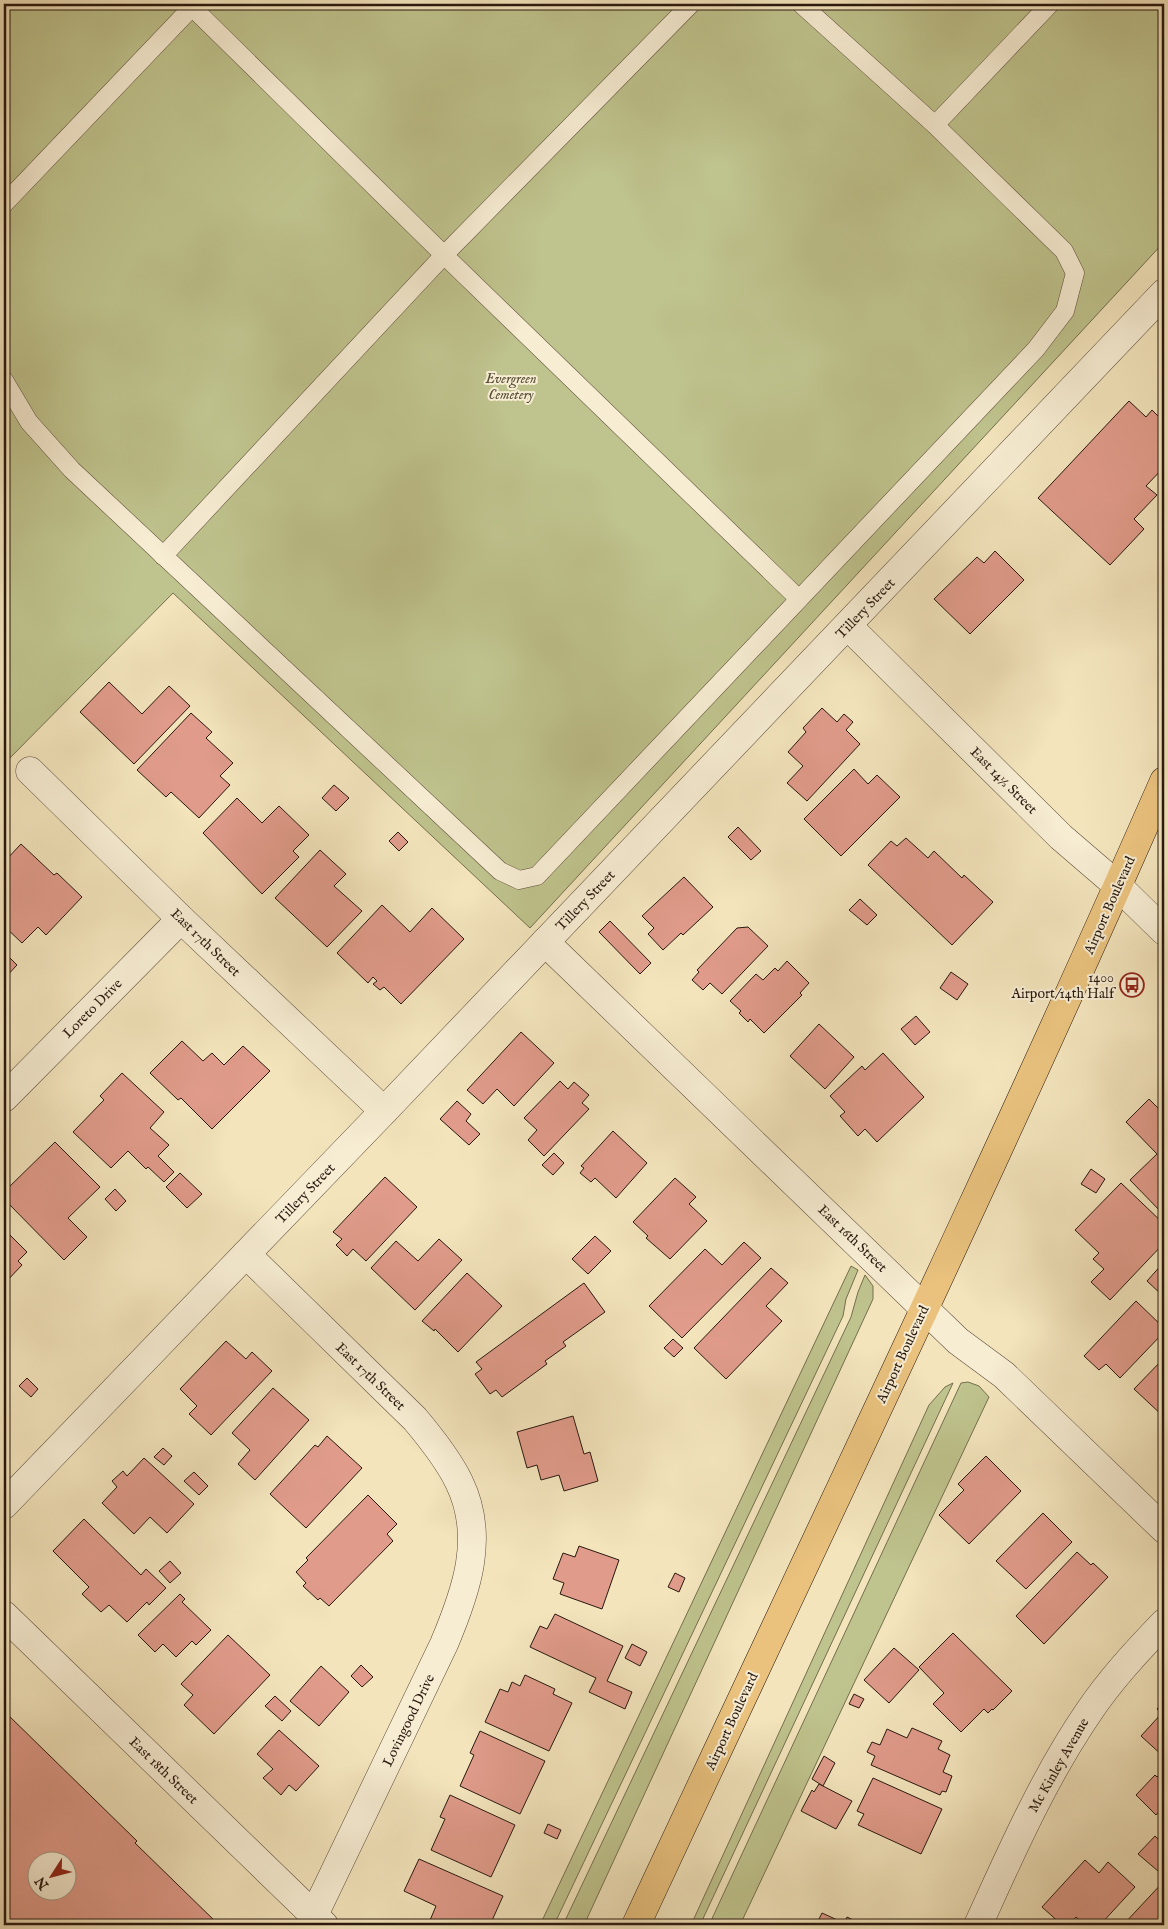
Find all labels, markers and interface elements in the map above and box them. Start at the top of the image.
park label: Evergreen Cemetery [484,370,537,404]
street label: Tillery Street [832,574,899,643]
street label: East 14½ Street [966,743,1041,818]
street label: Airport Boulevard [1080,853,1140,958]
street label: Tillery Street [552,866,619,935]
street label: East 17th Street [167,905,244,981]
place label: 1400 Airport/14th Half [1010,969,1117,1003]
bus stop icon: 1400 Airport/14th Half [1119,972,1145,998]
street label: Loreto Drive [59,975,127,1042]
street label: Tillery Street [272,1159,339,1228]
street label: East 16th Street [814,1201,891,1277]
street label: Airport Boulevard [872,1302,934,1407]
street label: East 17th Street [332,1339,409,1415]
street label: Airport Boulevard [701,1669,763,1774]
street label: Lovingood Drive [379,1671,439,1770]
street label: Mc Kinley Avenue [1024,1714,1094,1816]
street label: East 18th Street [125,1733,202,1808]
north arrow [28,1852,78,1902]
text: N [31,1873,54,1894]

